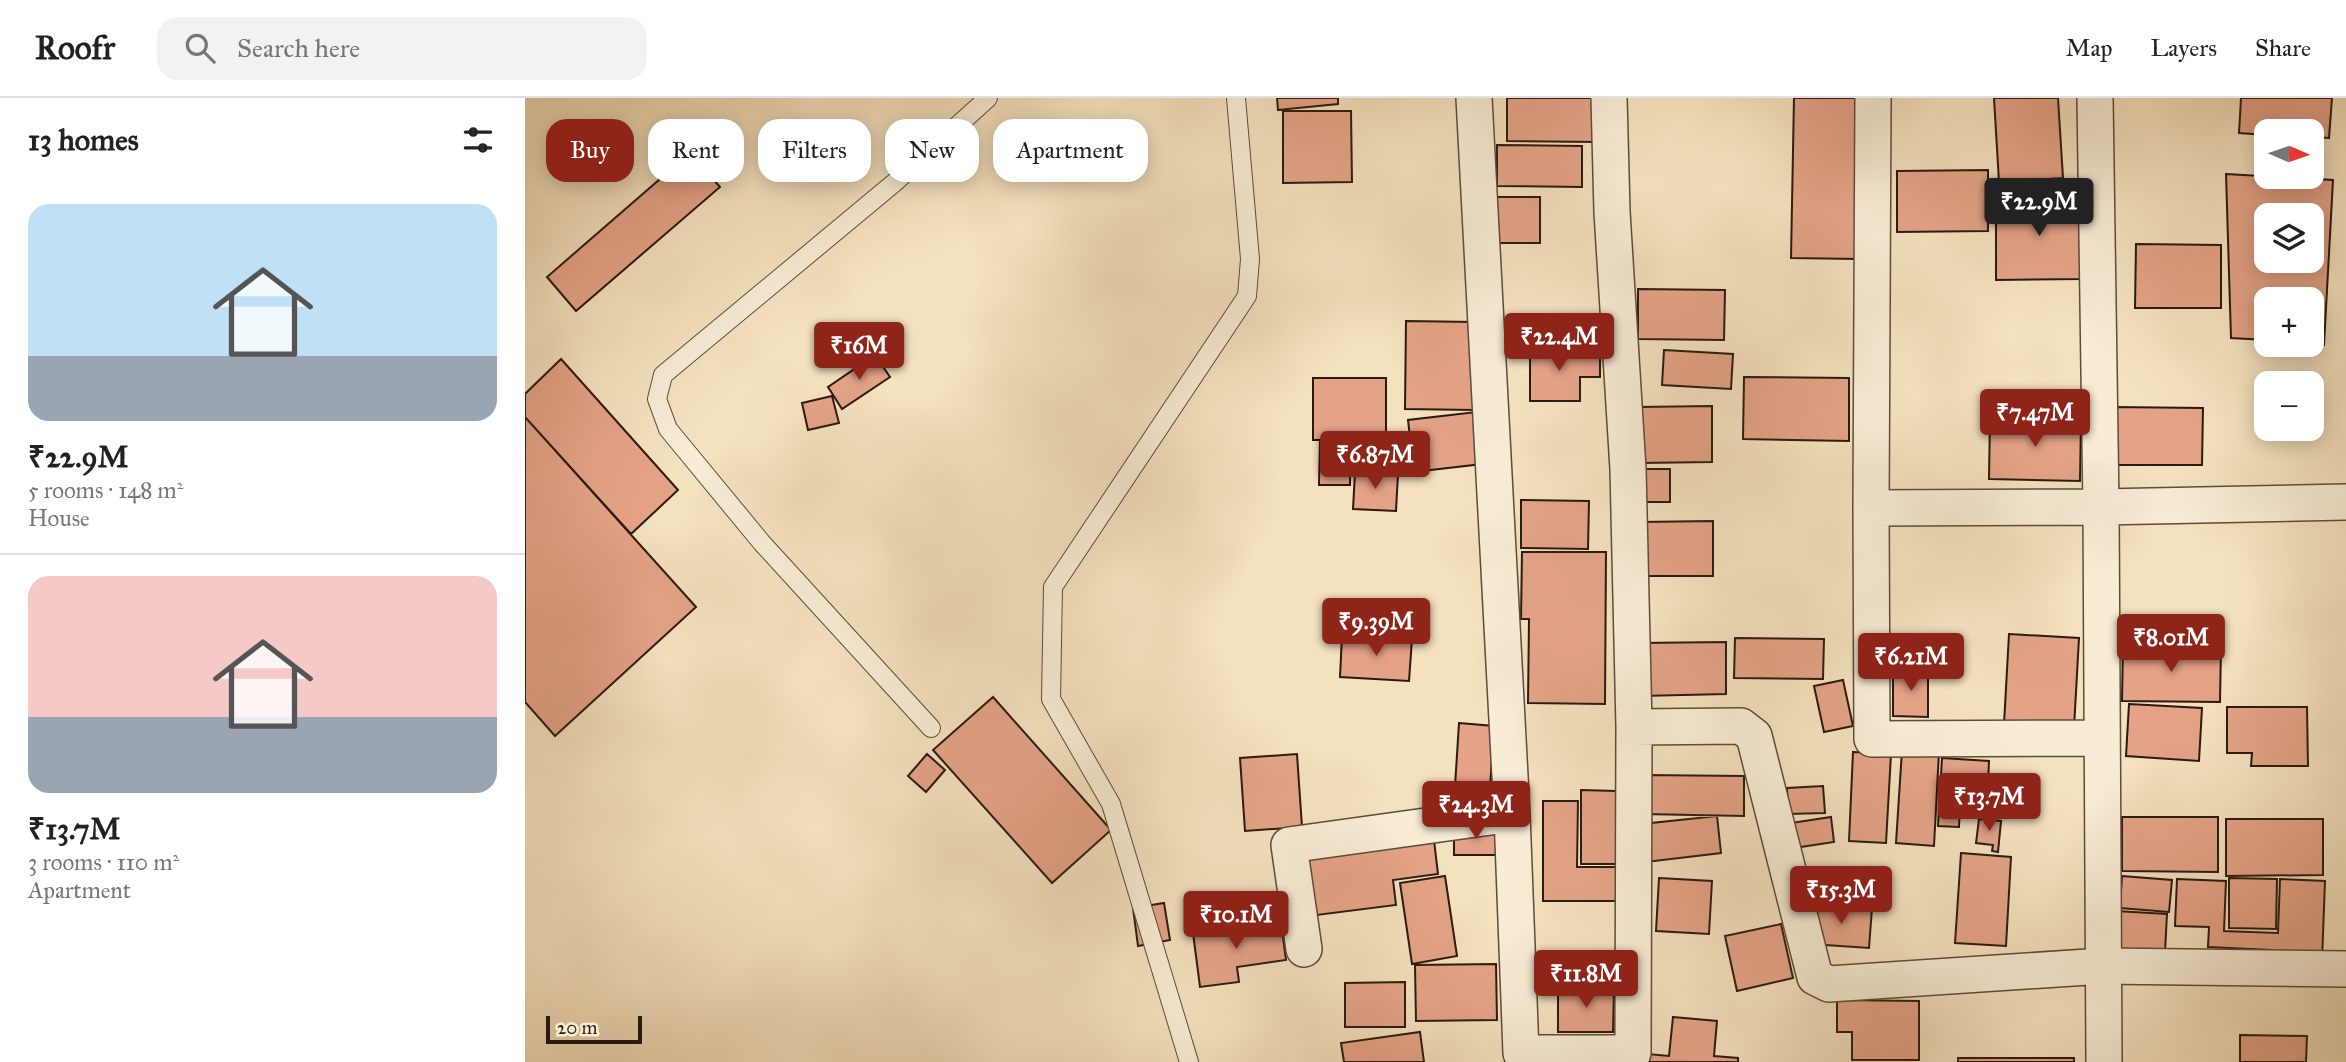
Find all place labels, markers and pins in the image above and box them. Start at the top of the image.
pin: ₹22.9M [1982,178,2096,238]
pin: ₹22.4M [1502,314,1616,373]
pin: ₹16M [818,322,900,382]
pin: ₹7.47M [1978,390,2092,449]
pin: ₹6.87M [1318,432,1432,491]
pin: ₹9.39M [1319,598,1433,658]
pin: ₹8.01M [2114,614,2228,674]
pin: ₹6.21M [1854,634,1968,693]
pin: ₹13.7M [1932,774,2046,833]
pin: ₹24.3M [1419,782,1533,841]
pin: ₹15.3M [1784,866,1898,926]
pin: ₹10.1M [1179,892,1293,951]
pin: ₹11.8M [1529,950,1643,1010]

